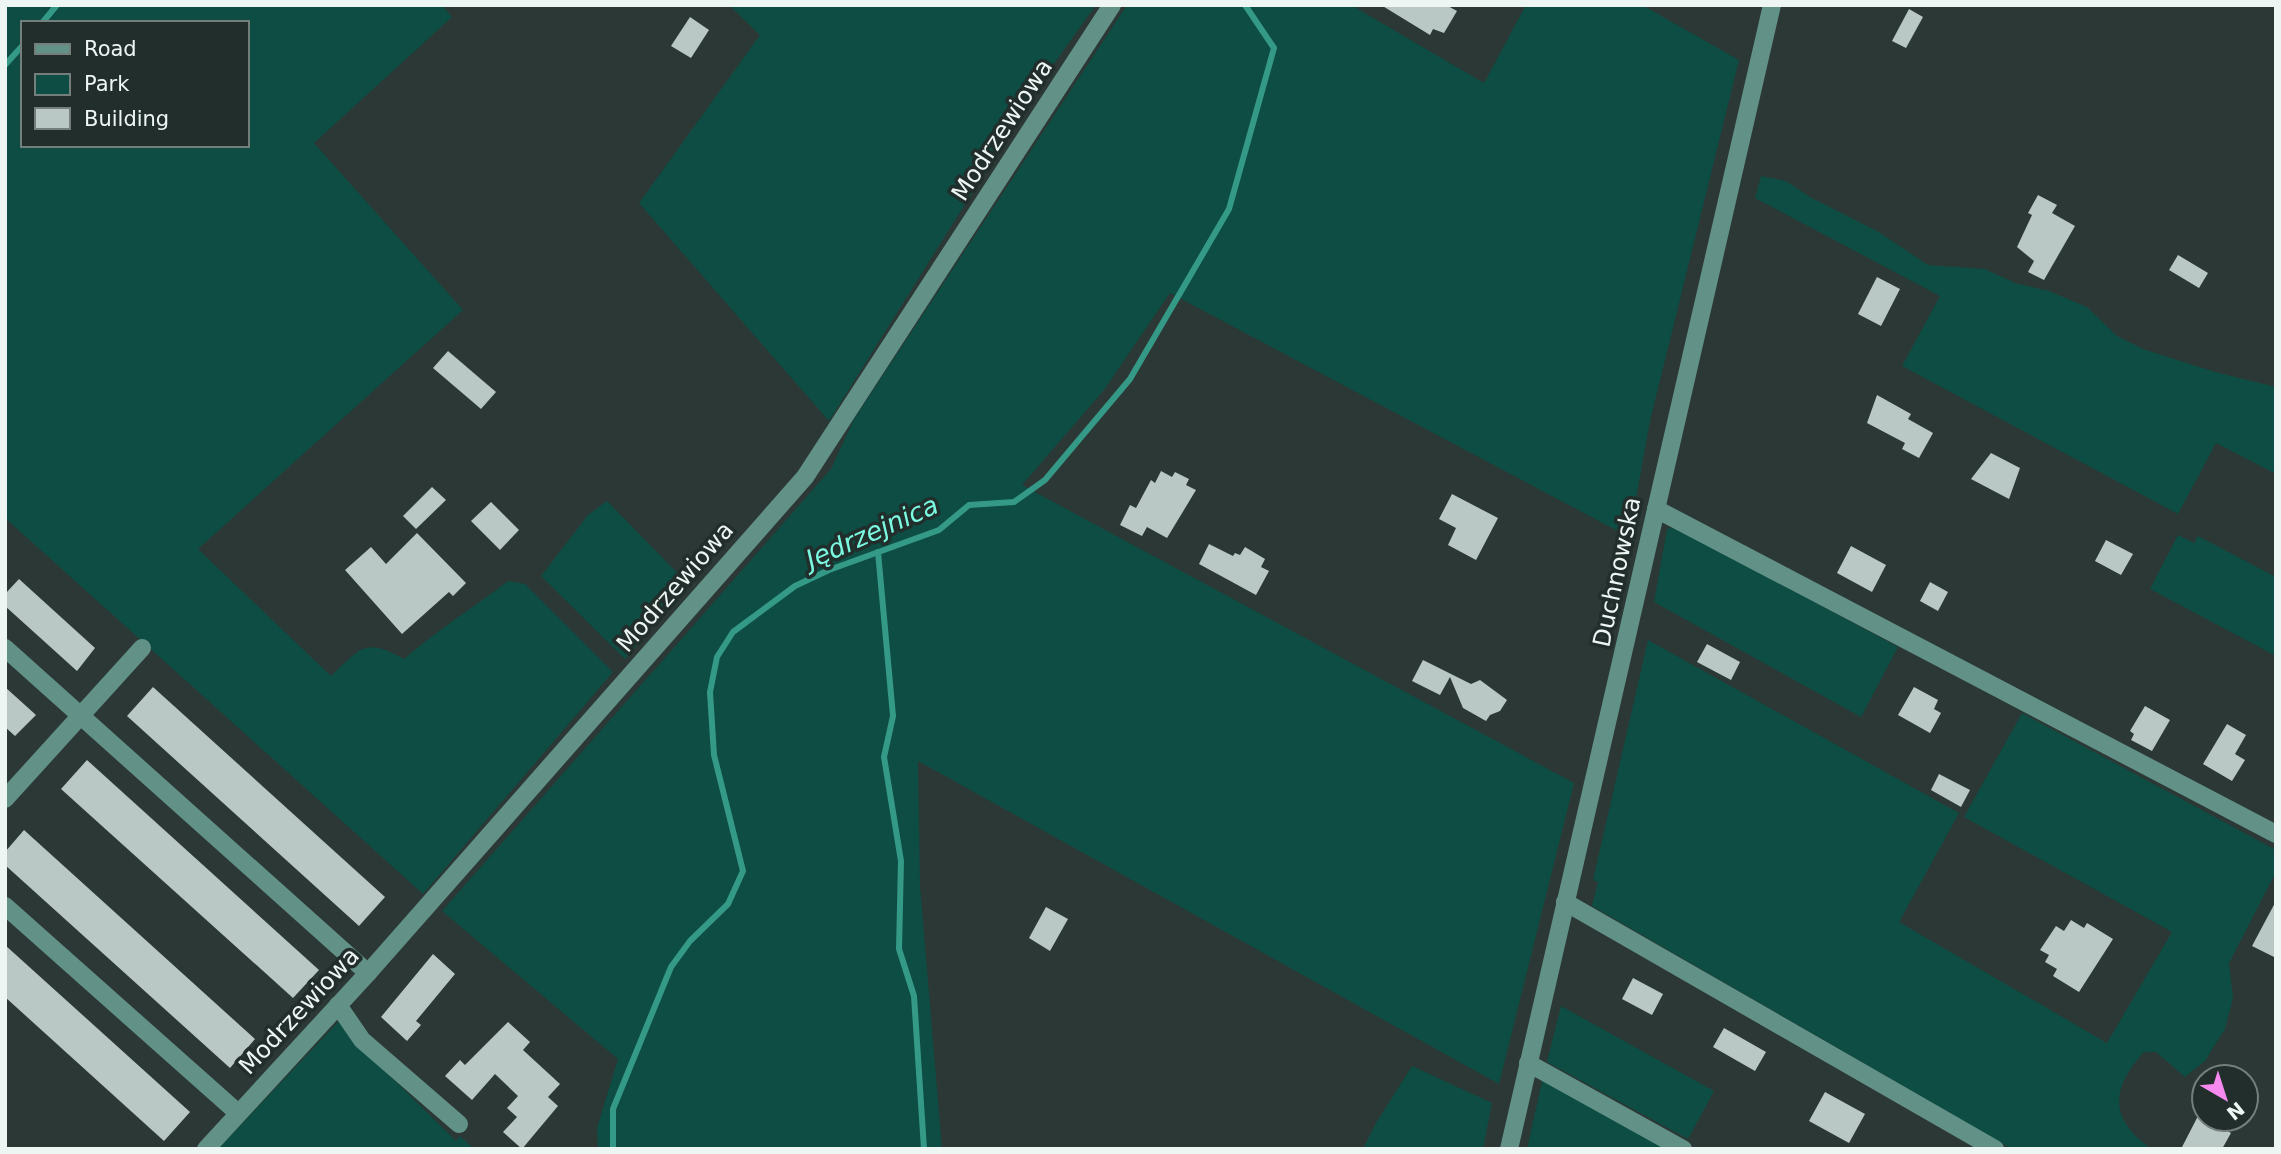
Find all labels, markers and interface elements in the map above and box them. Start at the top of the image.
legend [21,21,248,147]
text: Road [84,37,137,61]
street label: Modrzewiowa [946,54,1058,206]
text: Park [84,72,130,96]
text: Building [84,107,169,131]
water label: Jędrzejnica [797,489,943,577]
street label: Duchnowska [1587,495,1647,649]
street label: Modrzewiowa [611,516,739,658]
street label: Modrzewiowa [233,942,365,1080]
north arrow [2190,1063,2260,1133]
text: N [2223,1098,2249,1125]

